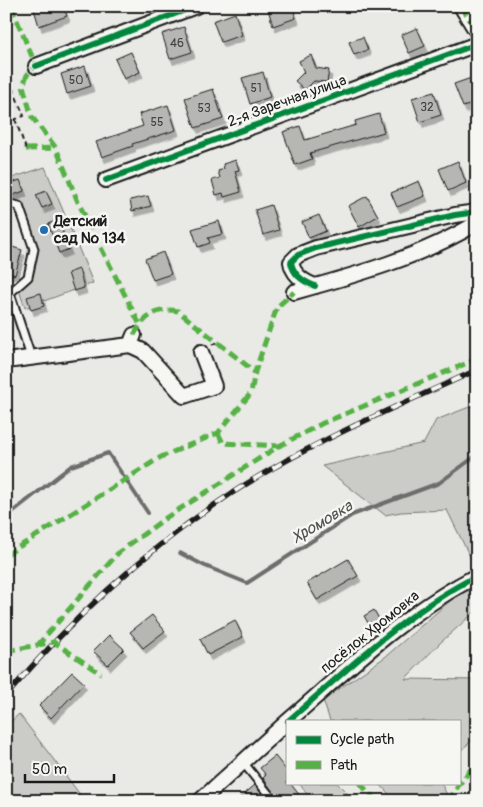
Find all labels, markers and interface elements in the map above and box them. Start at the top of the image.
house number: 46 [170,36,184,51]
street label: 2-я Заречная улица [225,71,349,131]
house number: 50 [69,73,83,88]
house number: 51 [250,81,262,96]
house number: 32 [420,100,434,115]
house number: 53 [197,101,211,116]
house number: 55 [150,115,164,130]
place label: Детский сад № 134 [53,212,126,248]
marker: Детский сад № 134 [38,224,50,236]
water label: Хромовка [288,495,357,548]
street label: посёлок Хромовка [317,586,423,678]
legend [286,720,460,784]
text: Cycle path [330,730,394,749]
scale bar [25,752,114,784]
text: Path [330,756,357,775]
text: 50 m [32,760,67,779]

